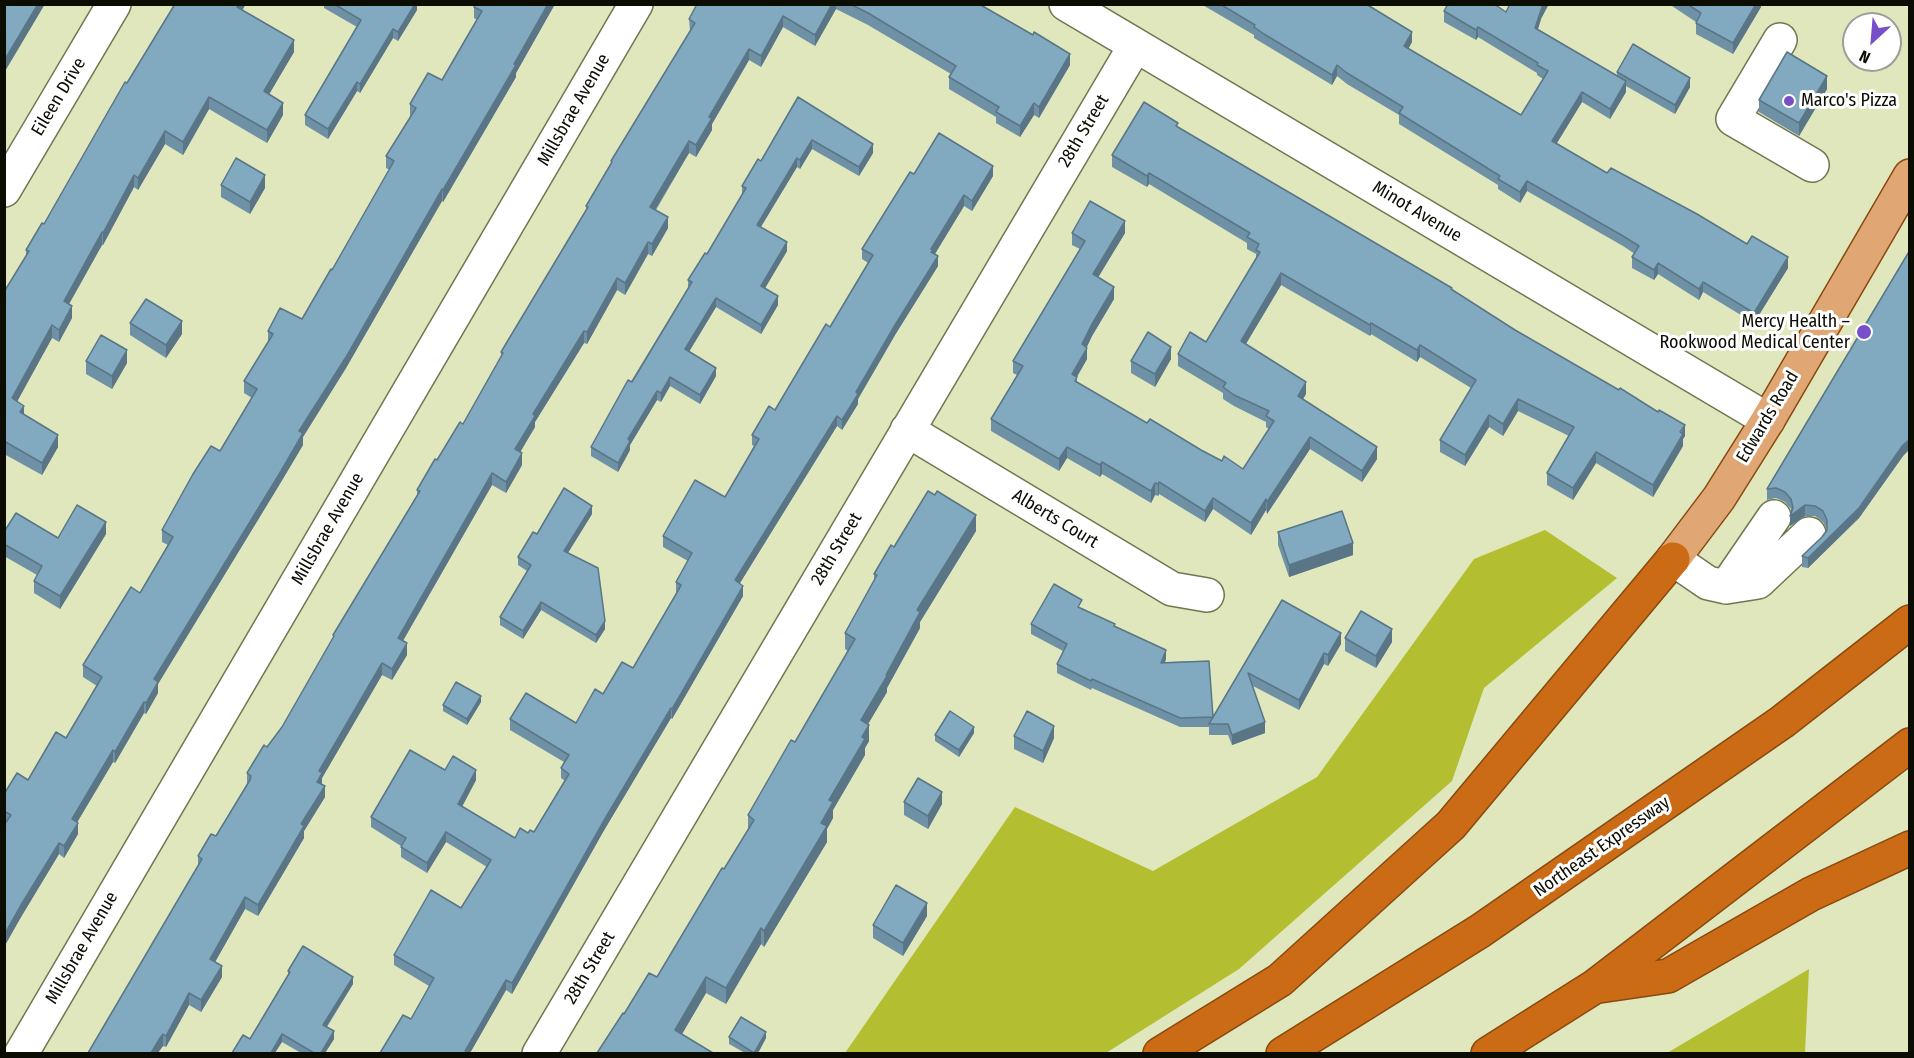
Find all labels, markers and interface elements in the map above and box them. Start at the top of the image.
north arrow [1842,12,1902,72]
text: N [1856,46,1873,67]
street label: Millsbrae Avenue [533,50,615,170]
street label: Eileen Drive [27,54,91,140]
place label: Marco's Pizza [1801,90,1897,112]
street label: 28th Street [1054,91,1114,171]
marker: Marco's Pizza [1782,94,1796,108]
street label: Minot Avenue [1368,177,1466,247]
place label: Mercy Health – Rookwood Medical Center [1660,311,1850,354]
marker: Mercy Health – Rookwood Medical Center [1855,323,1873,341]
street label: Edwards Road [1732,367,1804,467]
street label: Millsbrae Avenue [287,469,369,589]
street label: Alberts Court [1008,485,1102,553]
street label: 28th Street [807,509,867,589]
street label: Northeast Expressway [1530,792,1674,902]
street label: Millsbrae Avenue [41,888,123,1008]
street label: 28th Street [560,928,620,1008]

